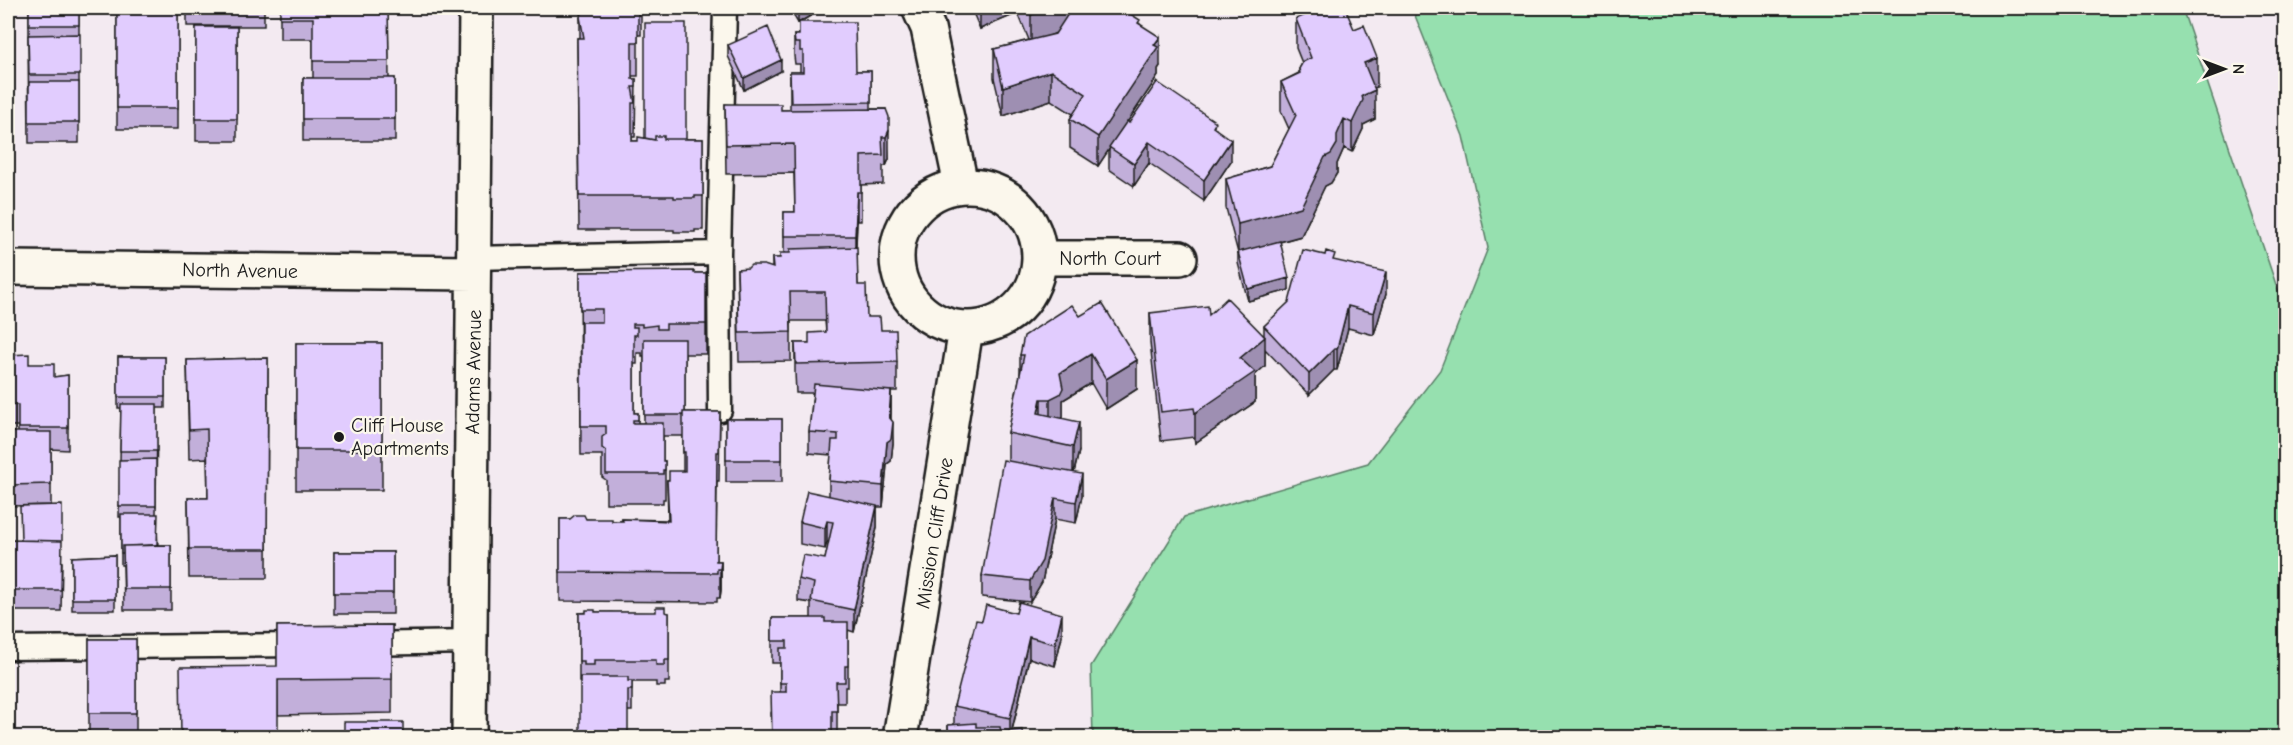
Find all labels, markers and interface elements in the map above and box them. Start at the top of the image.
north arrow [2194,39,2254,99]
text: N [2229,64,2247,74]
street label: North Court [1059,247,1162,270]
street label: North Avenue [182,258,298,283]
street label: Adams Avenue [461,309,486,435]
place label: Cliff House Apartments [351,414,449,460]
marker: Cliff House Apartments [332,430,346,444]
street label: Mission Cliff Drive [911,456,958,610]

